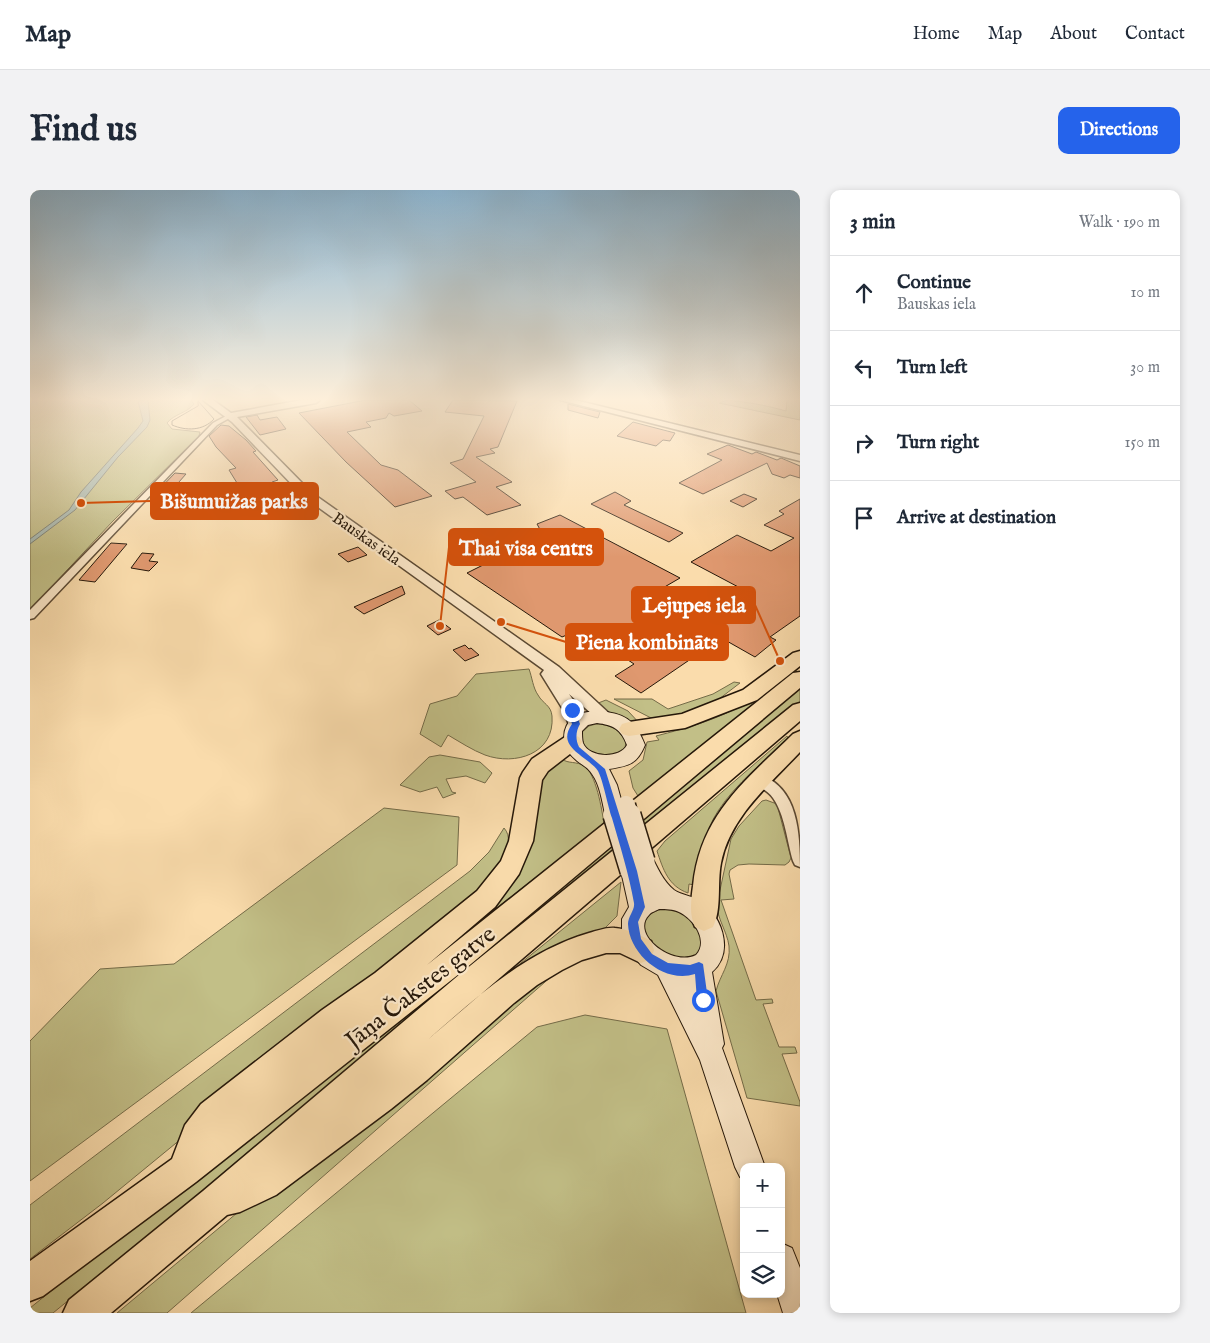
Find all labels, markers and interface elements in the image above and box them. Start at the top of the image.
text: Map [25,19,71,50]
text: Home [913,23,960,46]
text: Map [988,23,1022,46]
text: About [1050,23,1097,46]
text: Contact [1125,23,1185,46]
button: Directions [1058,107,1180,154]
text: Find us [30,108,137,153]
text: 3 min [850,209,895,236]
text: Walk · 190 m [1079,213,1160,233]
text: Continue [897,271,971,295]
icon: ahead [850,279,878,307]
text: 10 m [1130,283,1160,303]
text: Bauskas iela [897,295,976,315]
icon: left [850,354,878,382]
text: Turn left [897,356,968,380]
text: 30 m [1130,358,1160,378]
icon: right [850,429,878,457]
text: Turn right [897,431,979,455]
text: 150 m [1125,433,1160,453]
callout: Bišumuižas parks [151,483,318,519]
text: Bišumuižas parks [160,489,308,516]
icon: arrive [850,504,878,532]
text: Arrive at destination [897,506,1056,530]
street label: Bauskas iela [328,509,404,570]
callout: Thai visa centrs [449,529,603,565]
text: Thai visa centrs [458,536,593,563]
callout: Lejupes iela [632,587,755,623]
text: Lejupes iela [642,593,747,620]
callout: Piena kombināts [566,624,728,660]
text: Piena kombināts [576,630,718,657]
route end [561,699,584,722]
street label: Jāņa Čakstes gatve [337,920,503,1059]
route start [692,989,715,1012]
map controls [740,1163,785,1298]
button: + [740,1163,785,1208]
button: − [740,1208,785,1253]
button: layers [740,1253,785,1298]

